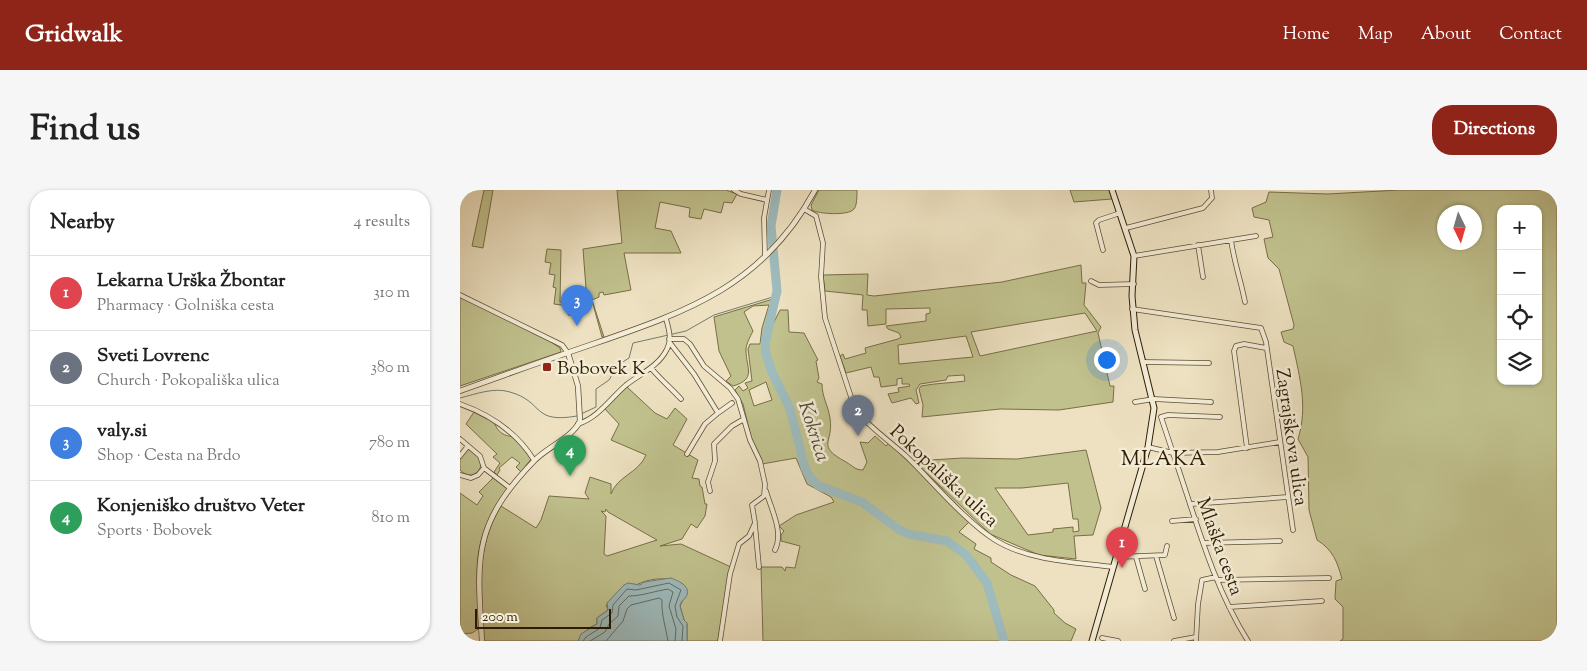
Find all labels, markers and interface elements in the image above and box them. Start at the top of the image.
text: Gridwalk [25,18,123,52]
text: Home [1283,22,1330,48]
text: Map [1358,22,1393,48]
text: About [1421,22,1471,48]
text: Contact [1499,22,1562,48]
text: Find us [30,105,140,156]
button: Directions [1432,105,1557,155]
north arrow [1437,205,1482,250]
map controls [1497,205,1542,385]
button: + [1497,205,1542,250]
text: Nearby [50,208,115,238]
text: 4 results [354,211,410,234]
button: − [1497,250,1542,295]
text: Lekarna Urška Žbontar [97,268,285,295]
text: 1 [63,282,69,305]
text: 310 m [373,282,410,305]
pin: 3 [561,285,593,326]
text: Pharmacy · Golniška cesta [97,295,274,318]
button: locate [1497,295,1542,340]
button: layers [1497,340,1542,385]
text: Sveti Lovrenc [97,343,209,370]
your location [1094,347,1120,373]
place label: Bobovek K [557,356,646,383]
text: 2 [62,357,70,380]
text: 380 m [370,357,410,380]
marker: Bobovek K [541,361,553,373]
street label: Zagrajškova ulica [1268,367,1314,508]
text: Church · Pokopališka ulica [97,370,280,393]
pin: 2 [842,395,874,436]
water label: Kokrica [789,398,836,466]
text: valy.si [97,418,147,445]
street label: Pokopališka ulica [883,419,1004,535]
text: 3 [63,432,69,455]
text: 780 m [369,432,410,455]
pin: 4 [554,435,586,476]
text: Shop · Cesta na Brdo [97,445,241,468]
district label: MLAKA [1121,445,1207,475]
text: Konjeniško društvo Veter [97,493,305,520]
street label: Mlaška cesta [1188,494,1249,600]
text: 4 [62,507,70,530]
text: 810 m [372,507,410,530]
text: Sports · Bobovek [97,520,213,543]
pin: 1 [1106,527,1138,568]
scale bar [475,606,611,629]
text: 200 m [482,608,518,628]

